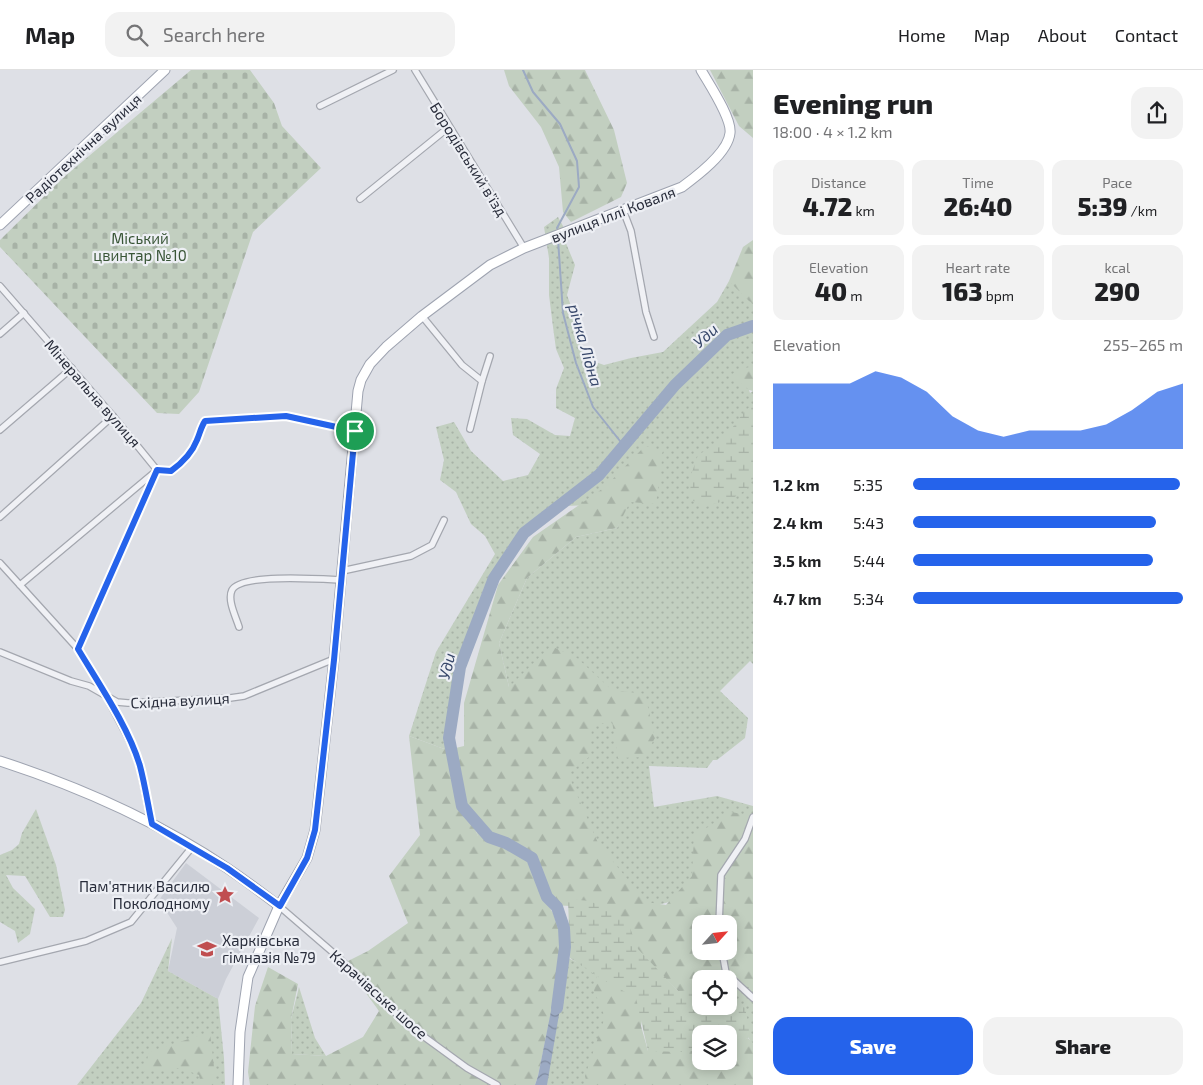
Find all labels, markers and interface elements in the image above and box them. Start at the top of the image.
search box [105,12,455,57]
text: Map [25,20,75,49]
icon: search [123,21,151,49]
text: Search here [163,23,265,46]
text: Home [898,24,946,46]
text: Map [974,24,1010,46]
text: About [1038,24,1087,46]
text: Contact [1115,24,1178,46]
text: Evening run [773,86,933,120]
button: share [1131,87,1183,139]
street label: Радіотехнічна вулиця [21,90,145,207]
street label: Бородівський в’їзд [427,99,511,219]
text: 18:00 · 4 × 1.2 km [773,122,893,141]
text: Distance [811,174,866,191]
text: Time [962,174,994,191]
text: Pace [1102,174,1132,191]
street label: вулиця Іллі Коваля [548,182,678,247]
text: 4.72 [802,191,852,221]
text: 26:40 [944,191,1012,221]
text: 5:39 [1077,191,1127,221]
text: km [852,202,875,219]
text: /km [1127,202,1157,219]
park label: Міський цвинтар №10 [93,229,187,264]
text: Elevation [809,259,868,276]
text: Heart rate [946,259,1010,276]
text: kcal [1105,259,1130,276]
text: 40 [815,276,847,306]
text: 163 [942,276,983,306]
text: 290 [1094,276,1140,306]
text: m [847,287,863,304]
text: bpm [983,287,1014,304]
water label: річка Лідна [565,302,607,388]
water label: Уди [689,319,721,351]
street label: Мінеральна вулиця [40,335,145,451]
text: Elevation [773,335,841,354]
text: 255–265 m [1103,335,1183,354]
pin [334,410,376,452]
icon: arrive [341,417,369,445]
text: 1.2 km [773,475,820,494]
text: 5:35 [853,475,883,494]
text: 2.4 km [773,513,823,532]
text: 5:43 [853,513,884,532]
text: 3.5 km [773,551,821,570]
text: 5:44 [853,551,885,570]
text: 4.7 km [773,589,822,608]
text: 5:34 [853,589,884,608]
water label: Уди [434,651,458,681]
street label: Східна вулиця [130,688,230,713]
place label: Пам'ятник Василю Поколодному [79,877,210,913]
place icon: Пам'ятник Василю Поколодному [214,884,236,906]
north arrow [692,915,738,960]
map controls [692,915,737,1070]
place label: Харківська гімназія №79 [222,931,316,966]
school or university icon: Харківська гімназія №79 [196,938,218,960]
street label: Карачівське шосе [327,946,431,1042]
button: locate [692,970,737,1015]
button: Save [773,1017,973,1075]
button: Share [983,1017,1183,1075]
button: layers [692,1025,737,1070]

